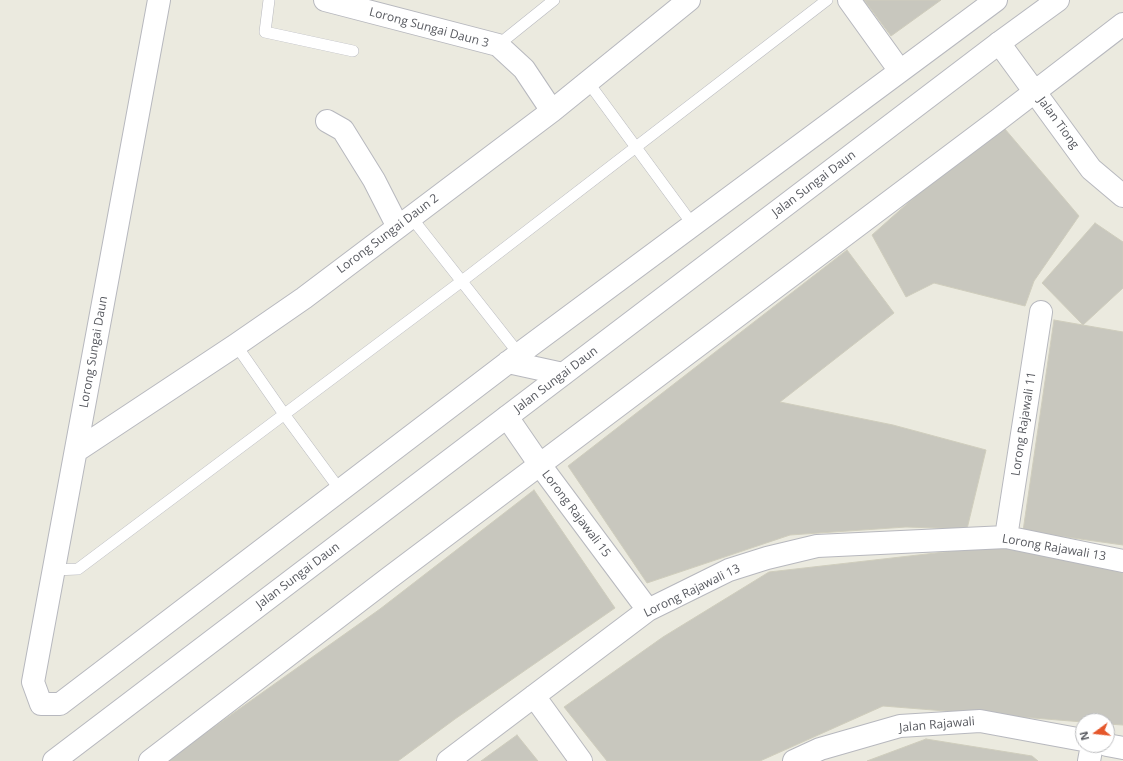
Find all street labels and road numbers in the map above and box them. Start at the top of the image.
street label: Lorong Sungai Daun 3 [368,5,490,51]
street label: Jalan Tiong [1034,94,1082,152]
street label: Jalan Sungai Daun [769,148,859,220]
street label: Lorong Sungai Daun 2 [334,191,442,277]
street label: Lorong Sungai Daun [77,295,111,409]
street label: Jalan Sungai Daun [511,344,601,416]
street label: Lorong Rajawali 11 [1009,371,1039,477]
street label: Lorong Rajawali 15 [539,468,613,560]
street label: Lorong Rajawali 13 [1001,532,1107,564]
street label: Jalan Sungai Daun [253,540,343,612]
street label: Lorong Rajawali 13 [642,561,742,621]
street label: Jalan Rajawali [899,715,975,735]

